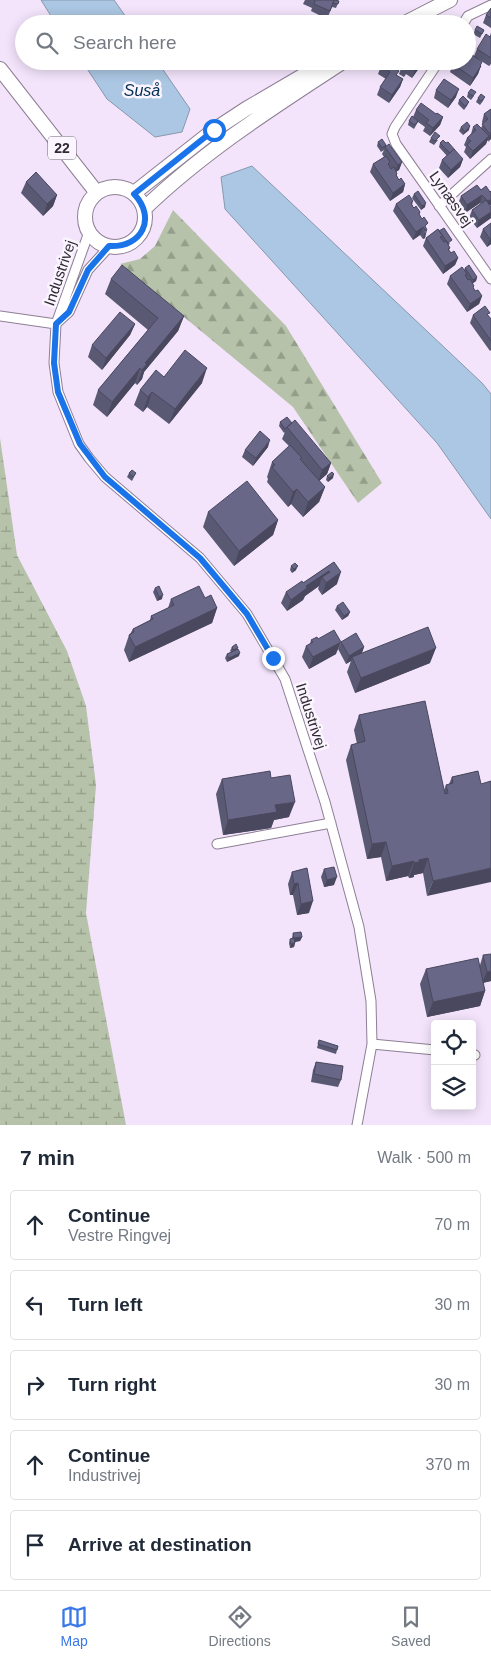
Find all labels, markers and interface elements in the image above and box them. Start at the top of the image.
search box [15,15,476,70]
icon: search [33,29,61,57]
text: Search here [73,32,177,53]
water label: Suså [124,82,160,99]
route start [203,119,226,142]
road number: 22 [48,136,76,160]
street label: Lynæsvej [426,168,477,230]
street label: Industrivej [40,238,79,308]
route end [262,647,285,670]
street label: Industrivej [293,681,330,751]
map controls [431,1020,476,1110]
button: locate [431,1020,476,1065]
button: layers [431,1065,476,1110]
text: 7 min [20,1146,75,1169]
text: Walk · 500 m [377,1149,471,1166]
text: Continue [68,1205,150,1226]
icon: ahead [21,1211,49,1239]
text: 70 m [434,1216,470,1233]
text: Vestre Ringvej [68,1227,171,1244]
icon: left [21,1291,49,1319]
text: Turn left [68,1294,143,1315]
text: 30 m [434,1296,470,1313]
icon: right [21,1371,49,1399]
text: Turn right [68,1374,156,1395]
text: 30 m [434,1376,470,1393]
text: Continue [68,1445,150,1466]
icon: ahead [21,1451,49,1479]
text: 370 m [426,1456,470,1473]
text: Industrivej [68,1467,141,1484]
icon: arrive [21,1531,49,1559]
text: Arrive at destination [68,1534,252,1555]
tab: Map [60,1603,88,1649]
tab: Directions [209,1603,271,1649]
tab: Saved [391,1603,431,1649]

